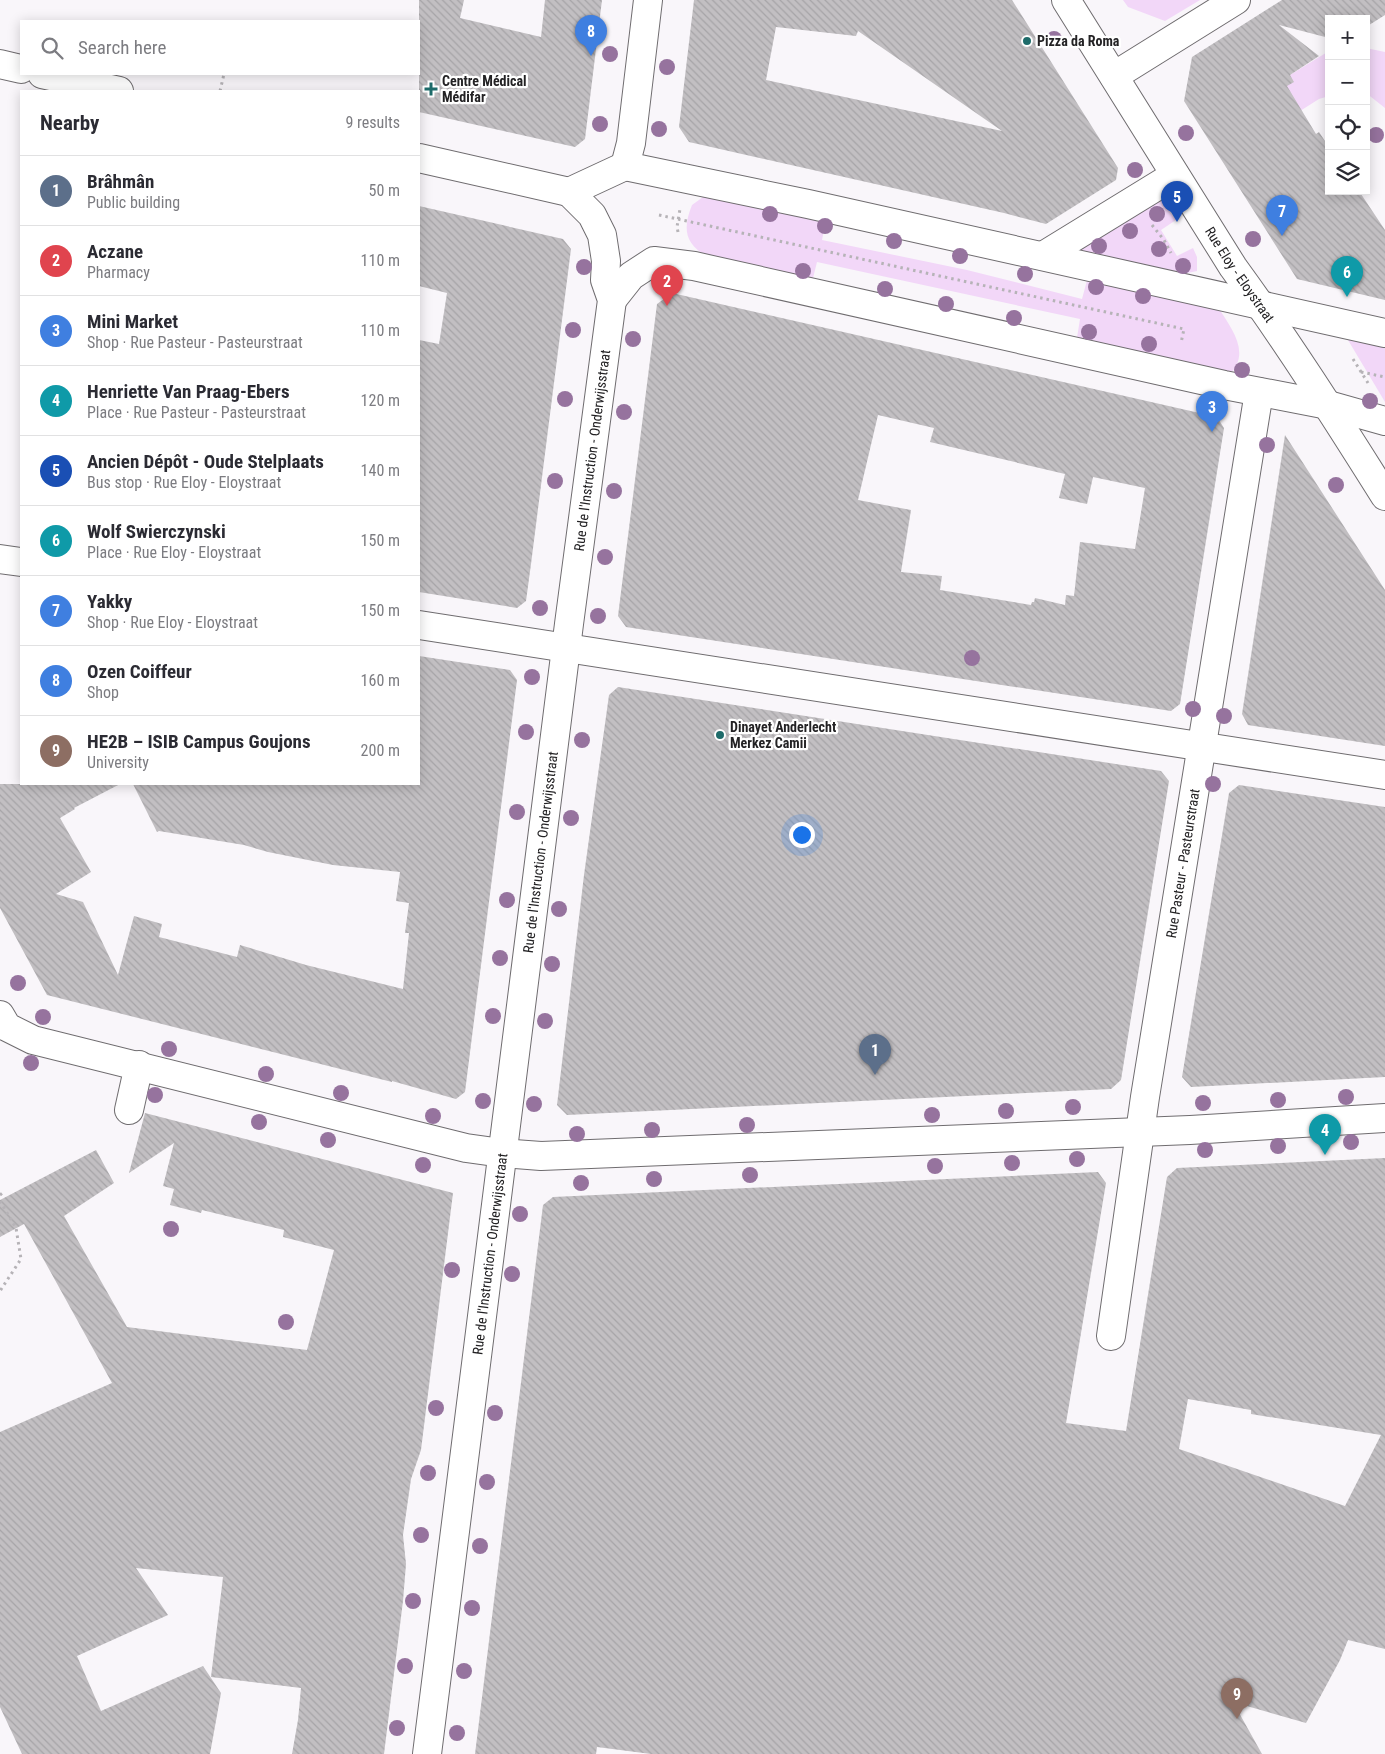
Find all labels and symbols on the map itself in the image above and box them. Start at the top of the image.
pin: 8 [575,15,607,56]
place label: Pizza da Roma [1037,33,1120,49]
marker: Pizza da Roma [1021,35,1033,47]
place label: Centre Médical Médifar [442,73,527,105]
marker: Centre Médical Médifar [424,82,438,96]
pin: 5 [1161,181,1193,222]
pin: 7 [1266,195,1298,236]
street label: Rue Eloy - Eloystraat [1202,224,1278,325]
pin: 6 [1331,256,1363,297]
pin: 2 [651,265,683,306]
street label: Rue de l'Instruction - Onderwijsstraat [571,349,613,552]
pin: 3 [1196,391,1228,432]
place label: Dinayet Anderlecht Merkez Camii [730,719,836,751]
marker: Dinayet Anderlecht Merkez Camii [714,729,726,741]
street label: Rue de l'Instruction - Onderwijsstraat [520,750,561,954]
street label: Rue Pasteur - Pasteurstraat [1163,788,1203,939]
your location [789,822,815,848]
pin: 1 [859,1034,891,1075]
pin: 4 [1309,1114,1341,1155]
street label: Rue de l'Instruction - Onderwijsstraat [469,1152,510,1356]
pin: 9 [1221,1678,1253,1719]

